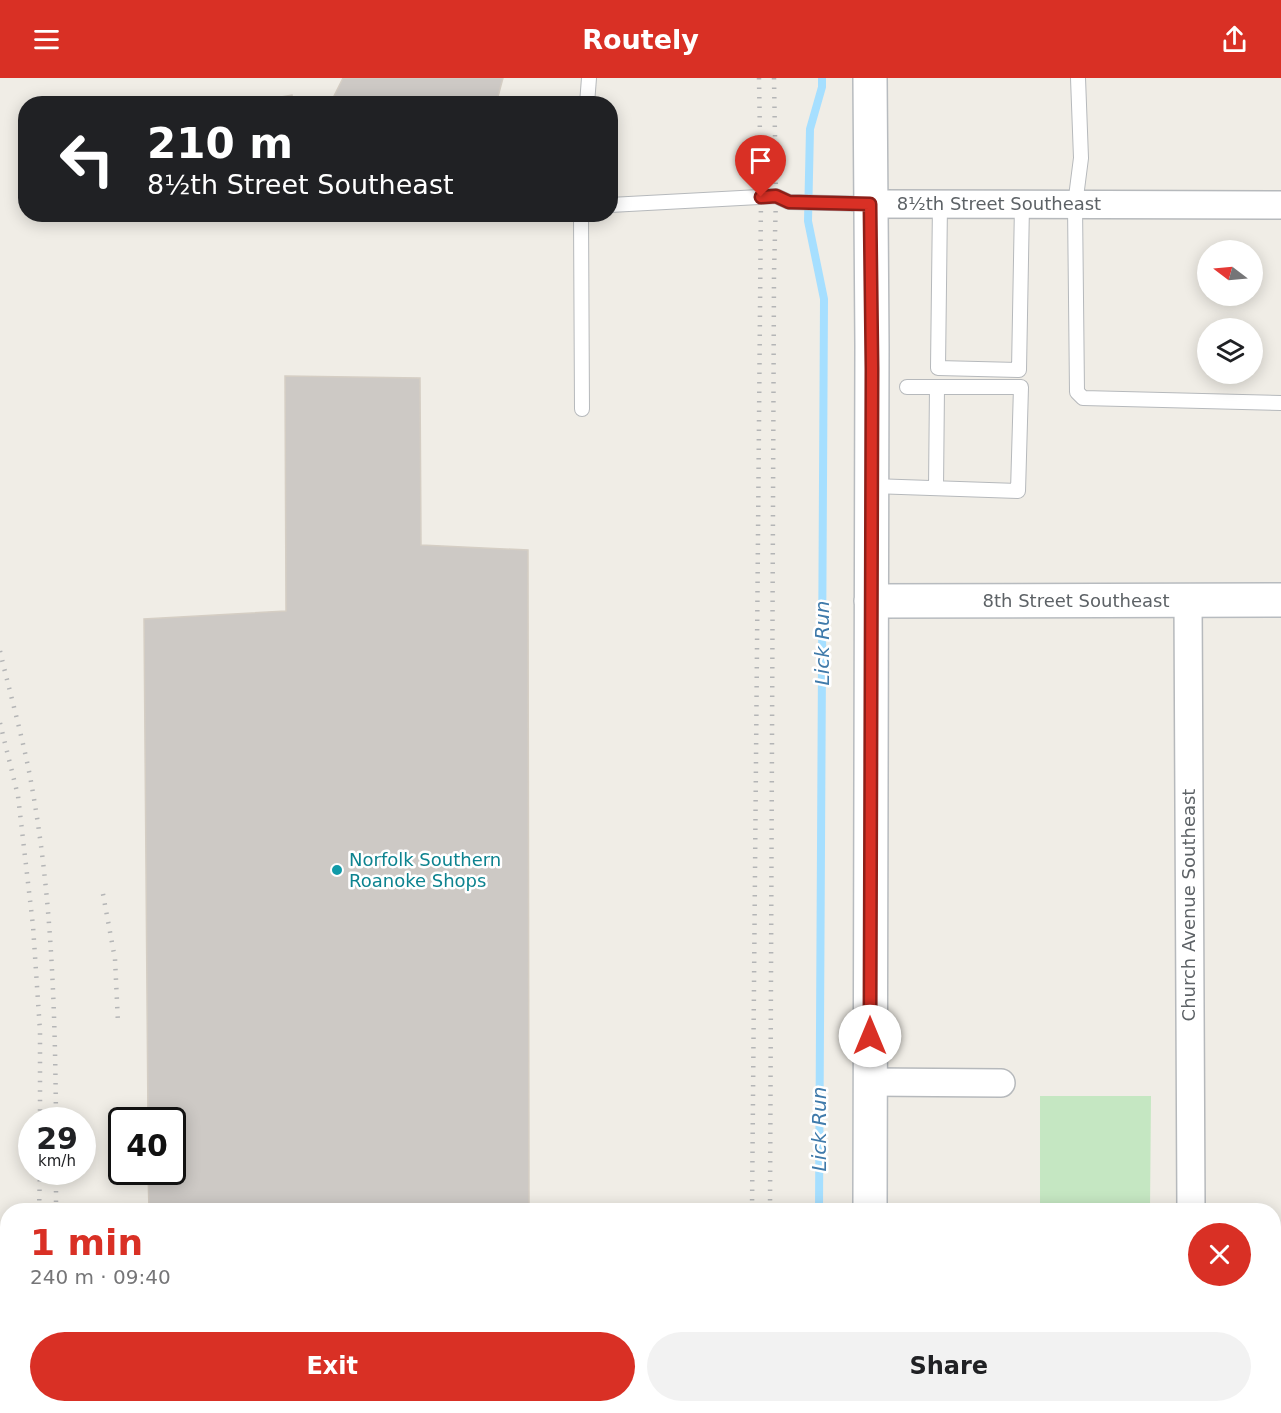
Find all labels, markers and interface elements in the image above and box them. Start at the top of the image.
icon: menu [30,23,63,56]
icon: share [1218,23,1251,56]
text: Routely [582,24,699,55]
text: 210 m [147,119,293,168]
icon: left [48,120,126,198]
pin [735,135,786,197]
icon: arrive [744,144,777,177]
text: 8½th Street Southeast [147,169,454,200]
street label: 8½th Street Southeast [897,193,1101,214]
north arrow [1197,240,1263,306]
map controls [1197,240,1263,384]
button: layers [1197,318,1263,384]
street label: 8th Street Southeast [983,590,1169,611]
water label: Lick Run [810,601,834,685]
street label: Church Avenue Southeast [1178,789,1199,1021]
place label: Norfolk Southern Roanoke Shops [349,849,501,891]
marker: Norfolk Southern Roanoke Shops [330,863,344,877]
position arrow [838,1004,902,1068]
water label: Lick Run [807,1087,831,1171]
speed limit sign: 40 [108,1107,186,1185]
text: 29 [36,1121,78,1156]
text: km/h [38,1152,76,1170]
text: 1 min [30,1222,143,1263]
button: close [1188,1223,1251,1286]
text: 240 m · 09:40 [30,1265,171,1289]
button: Exit [30,1332,635,1401]
button: Share [647,1332,1251,1401]

